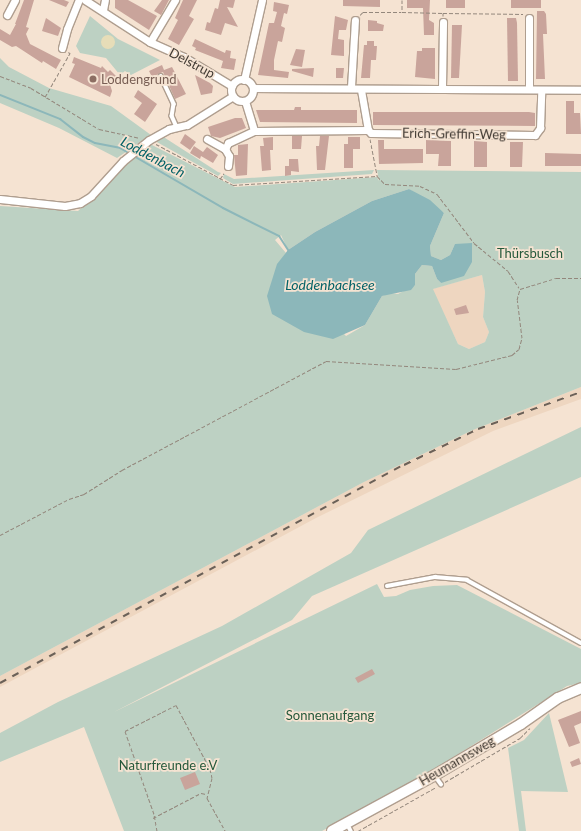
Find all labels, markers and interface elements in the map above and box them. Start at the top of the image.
street label: Delstrup [167,45,217,81]
place label: Loddengrund [101,71,177,87]
marker: Loddengrund [88,74,98,84]
street label: Erich-Greffin-Weg [402,125,506,143]
water label: Loddenbach [118,133,188,181]
park label: Thürsbusch [497,245,563,261]
water label: Loddenbachsee [285,277,375,293]
park label: Sonnenaufgang [286,707,374,723]
street label: Heumannsweg [416,733,498,789]
park label: Naturfreunde e.V [119,757,217,773]

